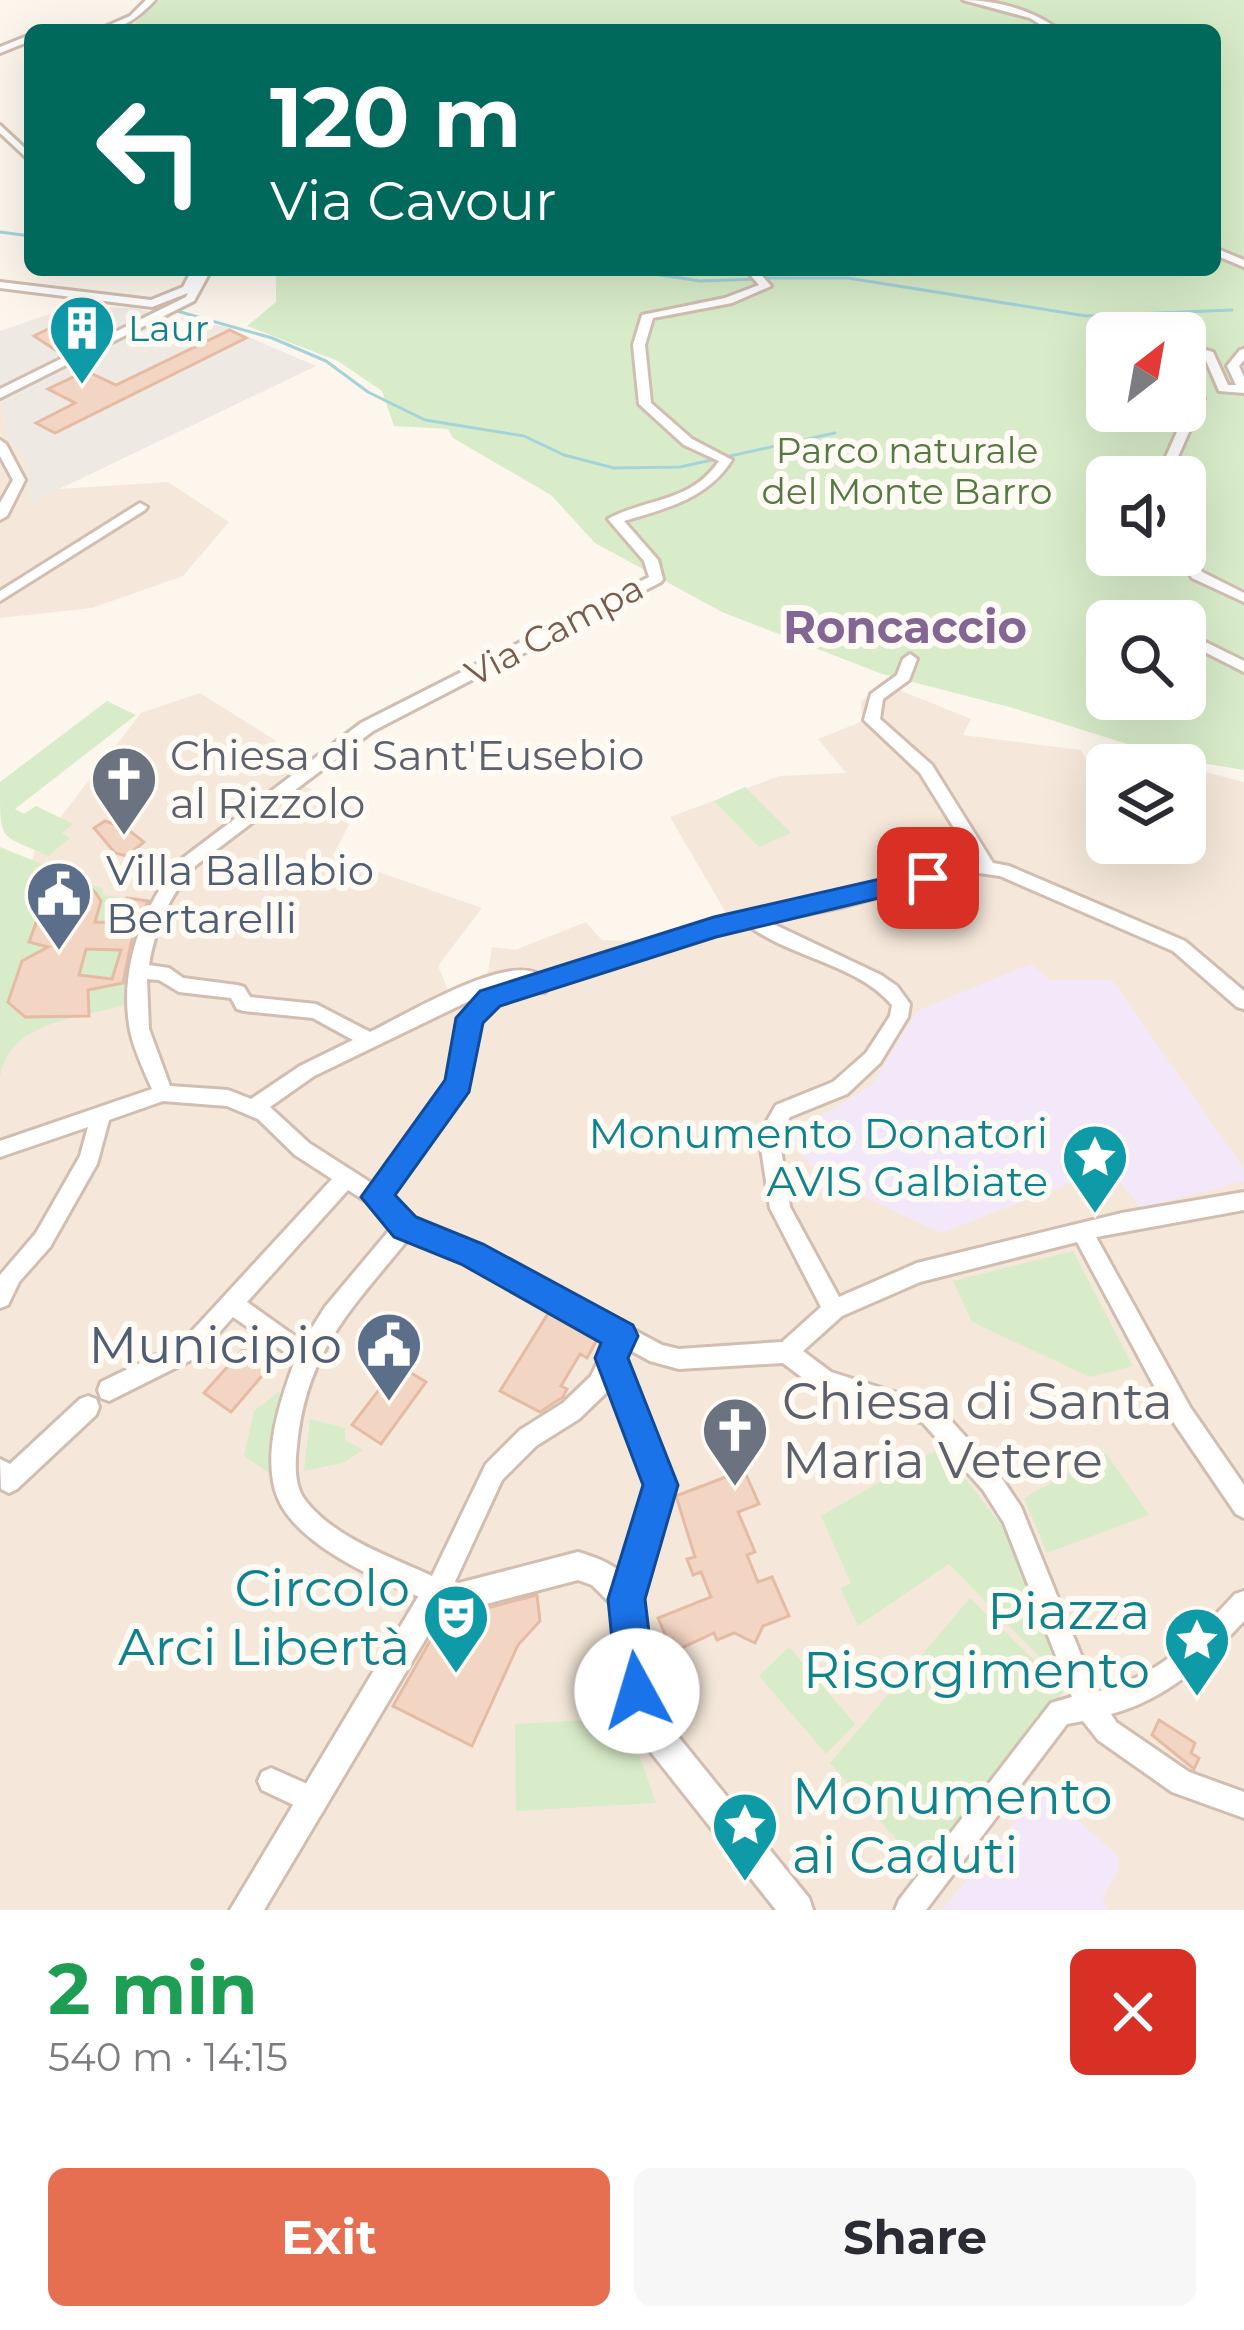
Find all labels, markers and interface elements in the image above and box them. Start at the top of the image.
text: 120 m [270,66,521,168]
icon: left [72,72,228,228]
text: Via Cavour [270,168,557,234]
building icon: Laur [47,293,117,387]
place label: Laur [128,306,209,350]
north arrow [1086,312,1206,432]
map controls [1086,312,1206,864]
park label: Parco naturale del Monte Barro [762,428,1052,513]
button: sound [1086,456,1206,576]
street label: Via Campa [458,565,650,695]
district label: Roncaccio [783,599,1027,654]
button: search [1086,600,1206,720]
place label: Chiesa di Sant'Eusebio al Rizzolo [170,729,644,829]
church icon: Chiesa di Sant'Eusebio al Rizzolo [89,744,159,838]
button: layers [1086,744,1206,864]
pin [877,827,979,929]
place label: Villa Ballabio Bertarelli [106,844,374,944]
icon: arrive [895,845,961,911]
public building icon: Villa Ballabio Bertarelli [24,859,94,953]
place label: Monumento Donatori AVIS Galbiate [588,1107,1048,1207]
place icon: Monumento Donatori AVIS Galbiate [1060,1122,1130,1216]
public building icon: Municipio [354,1310,424,1404]
place label: Municipio [89,1314,342,1376]
place label: Chiesa di Santa Maria Vetere [782,1370,1173,1491]
church icon: Chiesa di Santa Maria Vetere [700,1395,770,1489]
place label: Circolo Arci Libertà [118,1557,410,1678]
place label: Piazza Risorgimento [803,1580,1150,1701]
theatre icon: Circolo Arci Libertà [421,1582,491,1676]
place icon: Piazza Risorgimento [1162,1605,1232,1699]
position arrow [574,1628,700,1754]
place label: Monumento ai Caduti [792,1765,1113,1886]
place icon: Monumento ai Caduti [710,1790,780,1884]
text: 2 min [48,1944,258,2032]
button: close [1070,1949,1196,2075]
text: 540 m · 14:15 [48,2033,288,2081]
button: Exit [48,2168,610,2306]
button: Share [634,2168,1196,2306]

